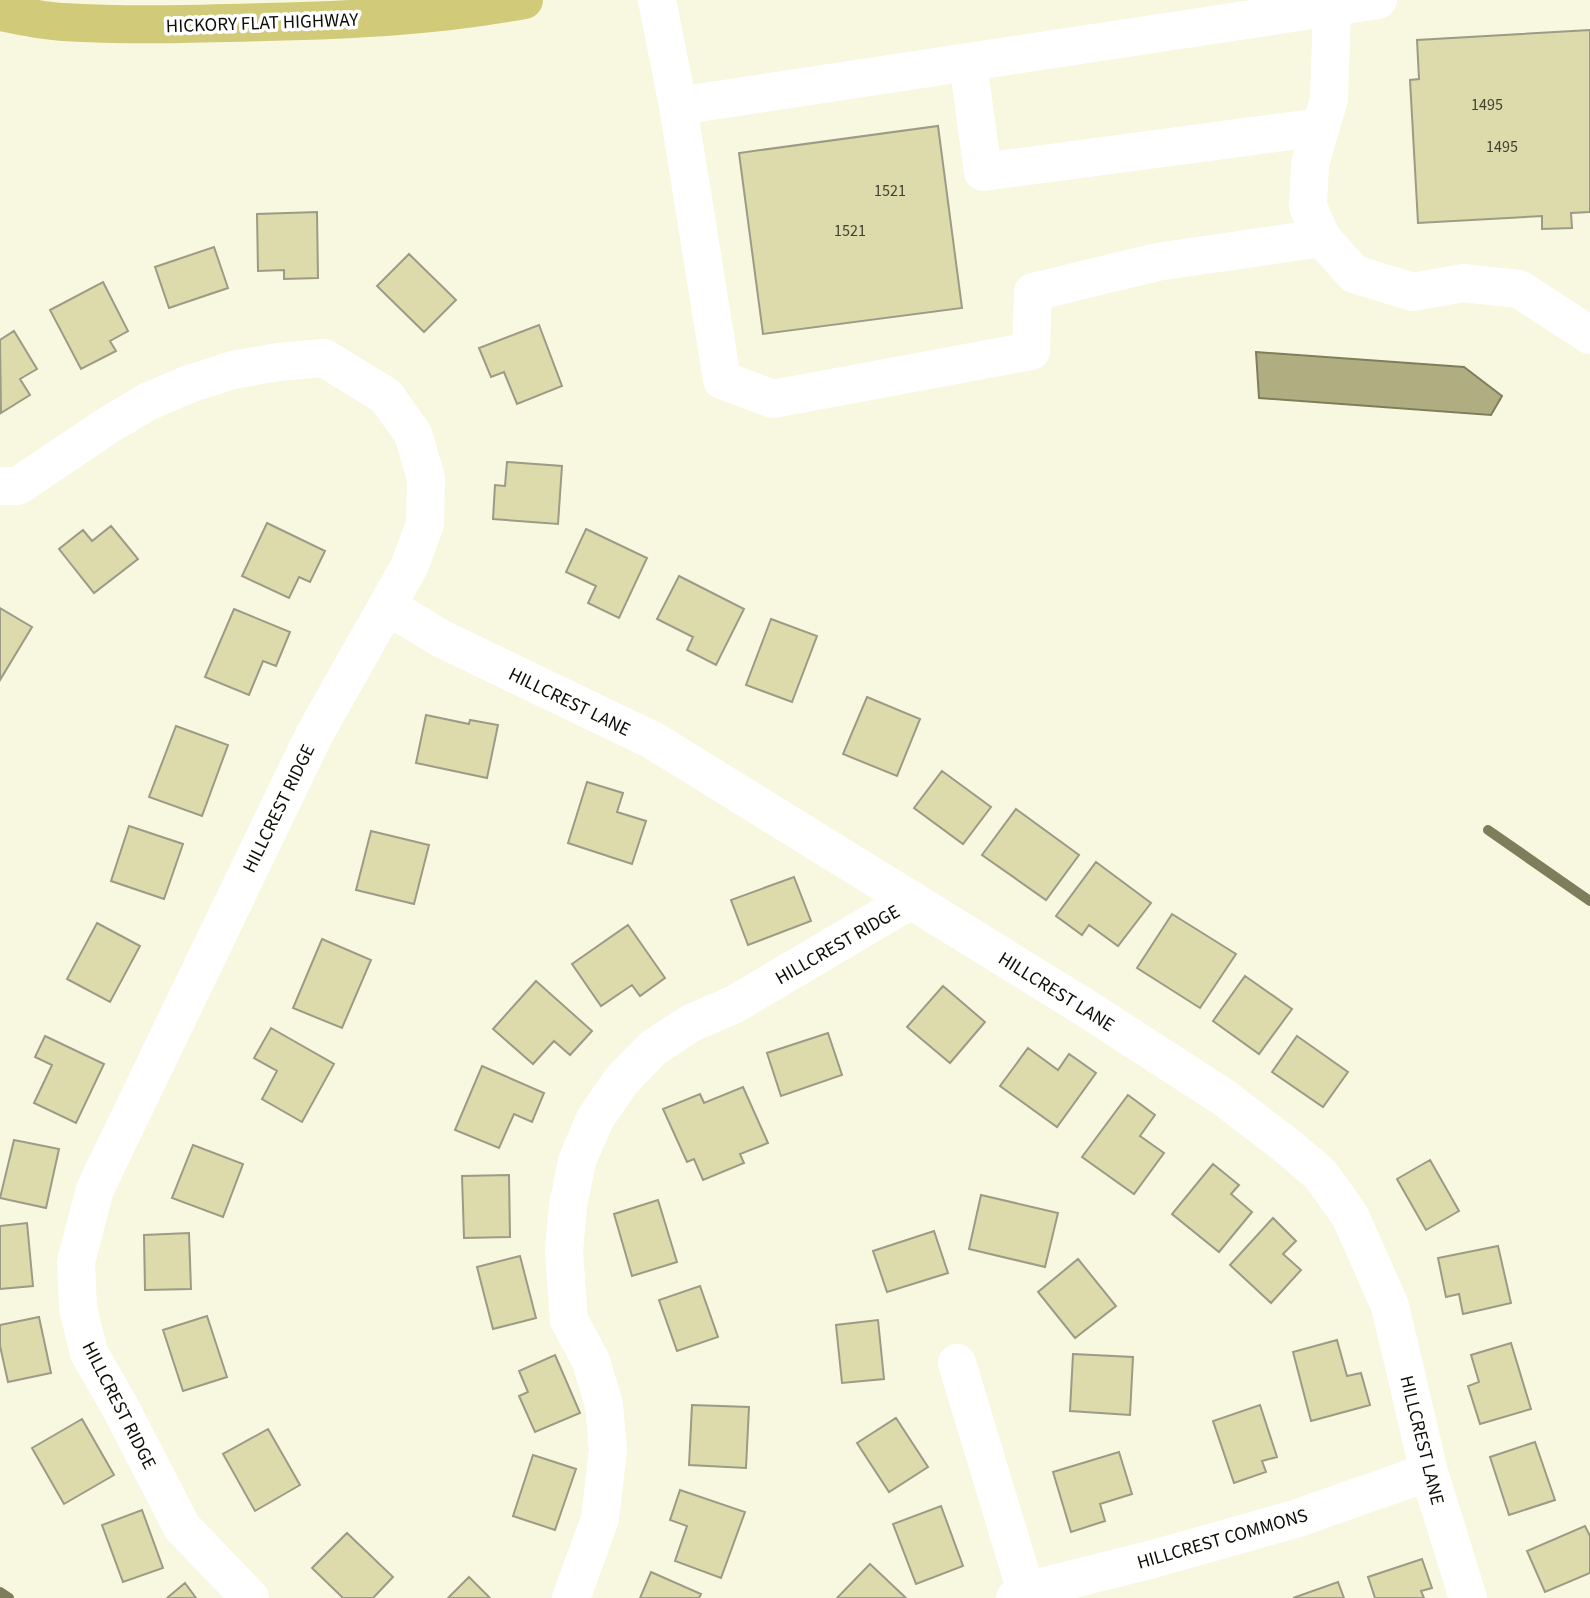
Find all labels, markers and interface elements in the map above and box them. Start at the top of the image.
street label: HICKORY FLAT HIGHWAY [165,7,360,40]
house number: 1495 [1471,94,1503,116]
house number: 1495 [1486,136,1518,158]
house number: 1521 [874,180,906,202]
house number: 1521 [834,220,866,242]
street label: HILLCREST LANE [504,661,635,744]
street label: HILLCREST RIDGE [237,740,322,877]
street label: HILLCREST RIDGE [770,899,905,992]
street label: HILLCREST LANE [993,946,1120,1039]
street label: HILLCREST RIDGE [75,1337,162,1474]
street label: HILLCREST LANE [1392,1373,1451,1508]
street label: HILLCREST COMMONS [1134,1502,1311,1577]

